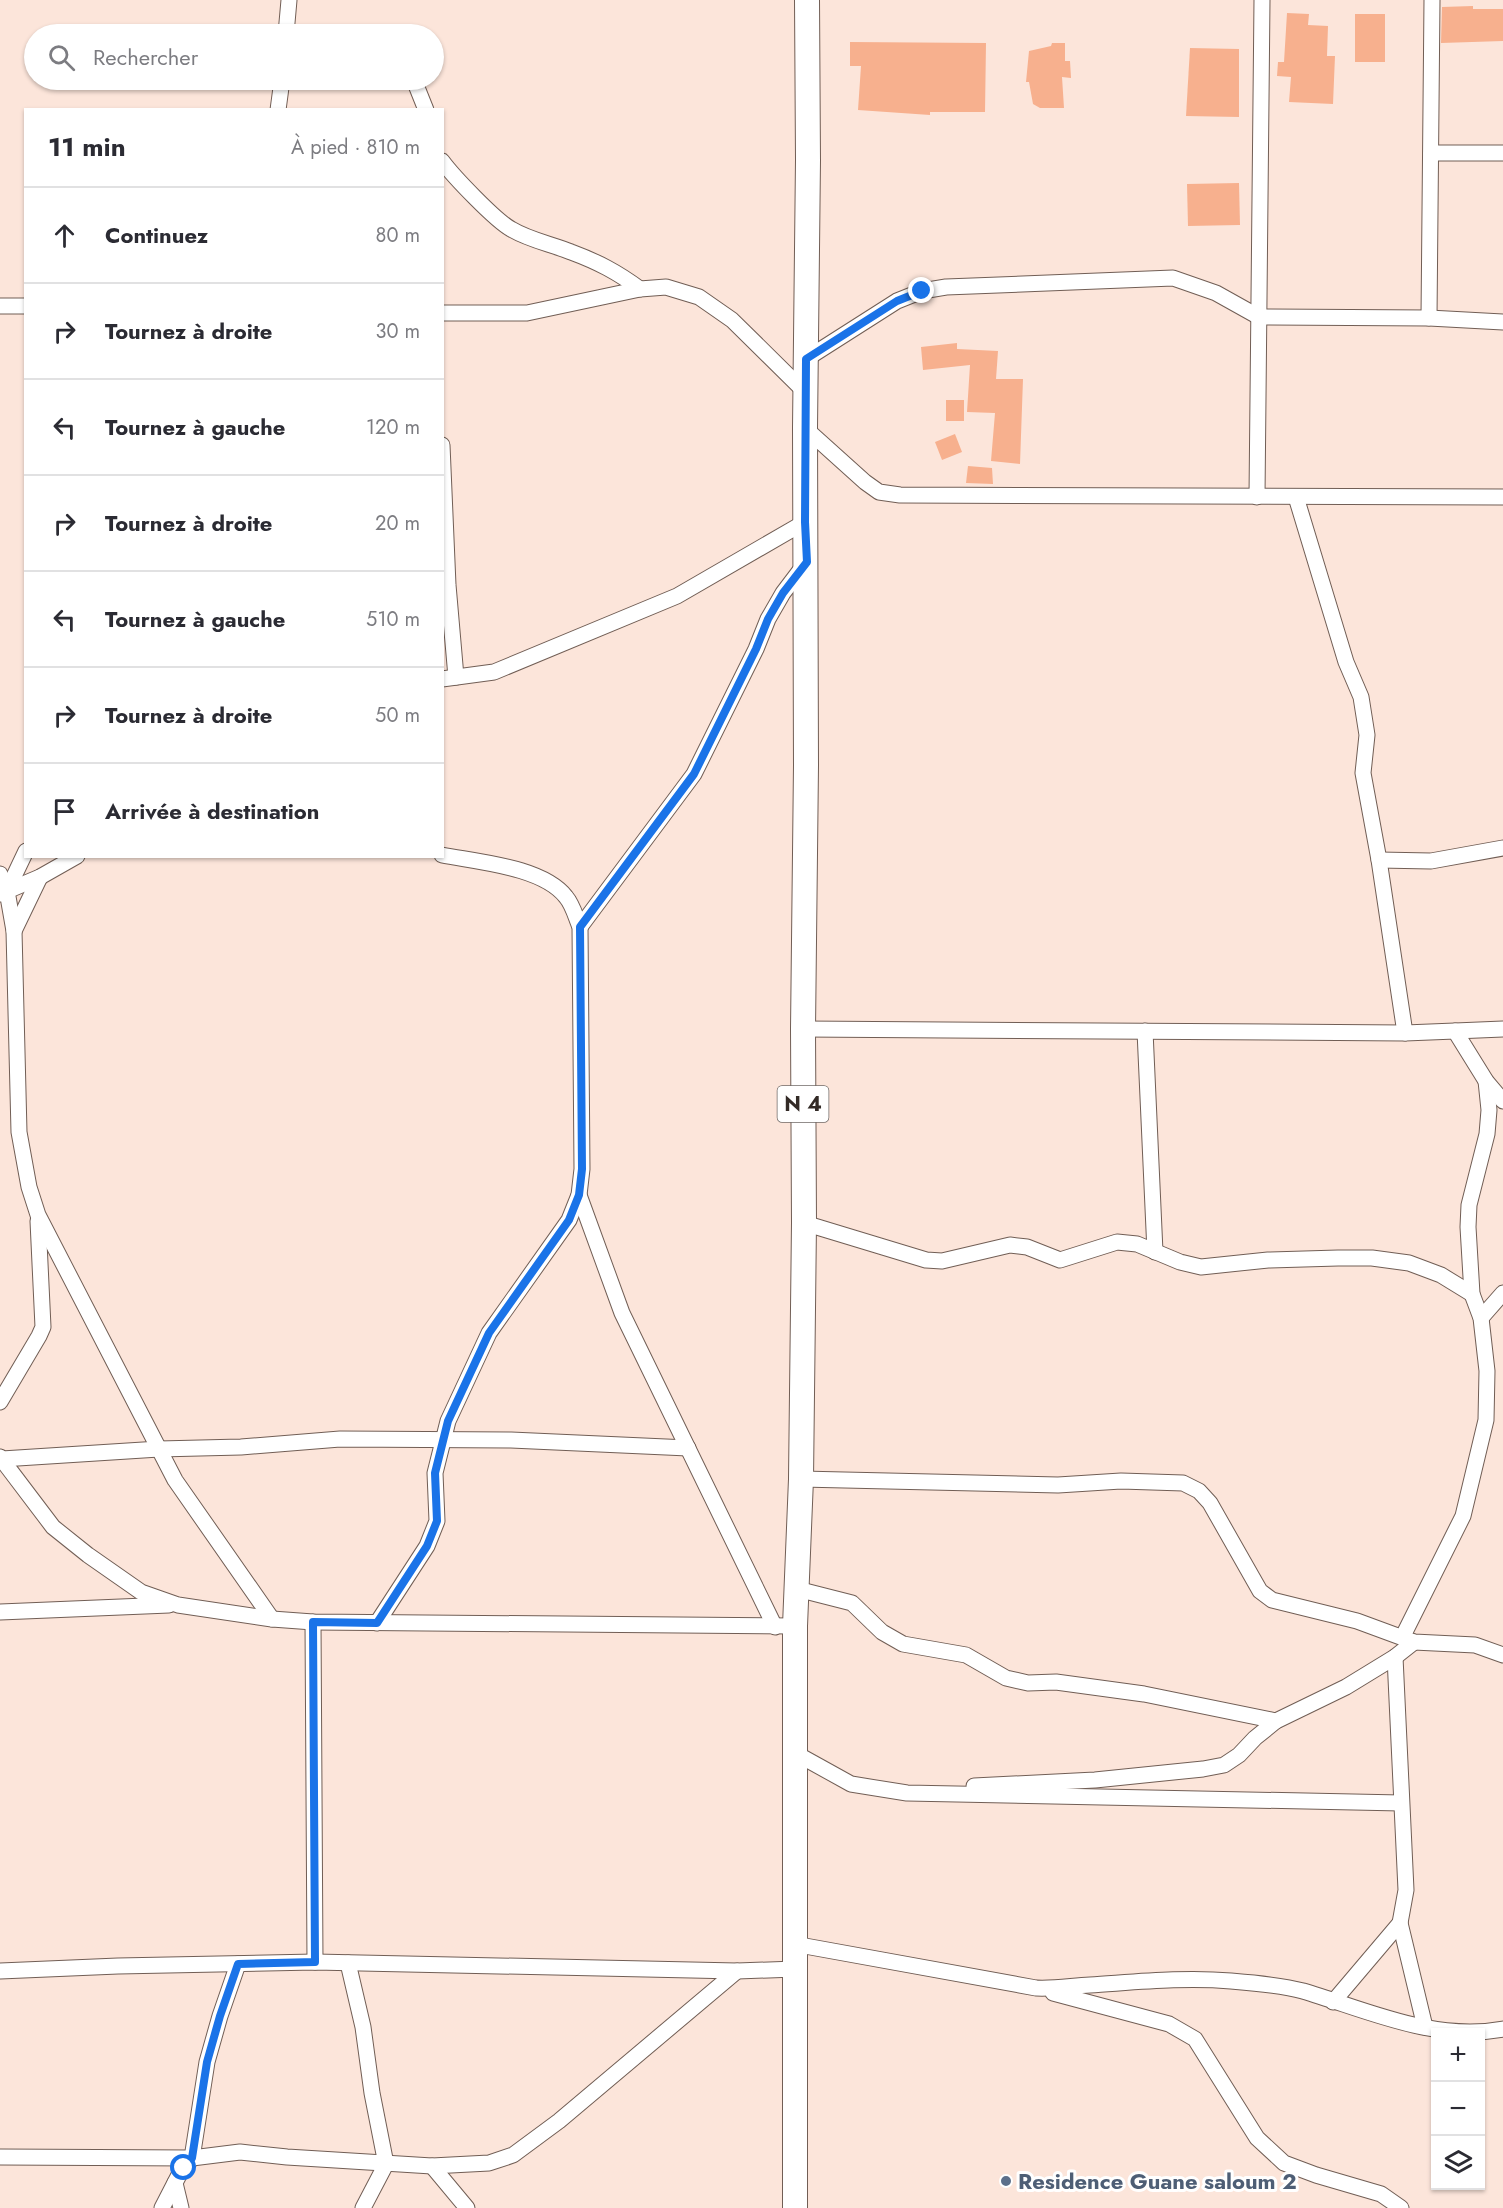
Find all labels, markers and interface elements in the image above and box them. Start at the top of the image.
search box [24,24,444,90]
icon: search [45,41,78,74]
text: Rechercher [93,41,198,73]
text: 11 min [48,128,126,166]
text: À pied · 810 m [291,133,420,162]
icon: ahead [48,219,81,252]
text: Continuez [105,219,208,251]
text: 80 m [375,221,420,250]
route end [908,277,934,303]
icon: right [48,315,81,348]
text: Tournez à droite [105,315,272,347]
text: 30 m [375,317,420,346]
icon: left [48,411,81,444]
text: Tournez à gauche [105,411,285,443]
text: 120 m [366,413,420,442]
icon: right [48,507,81,540]
text: Tournez à droite [105,507,272,539]
text: 20 m [375,509,420,538]
icon: left [48,603,81,636]
text: Tournez à gauche [105,603,285,635]
text: 510 m [366,605,420,634]
icon: right [48,699,81,732]
text: Tournez à droite [105,699,272,731]
text: 50 m [375,701,420,730]
icon: arrive [48,795,81,828]
text: Arrivée à destination [105,795,319,827]
road number: N 4 [778,1086,828,1122]
map controls [1431,2028,1485,2190]
button: + [1431,2028,1485,2082]
button: − [1431,2082,1485,2136]
button: layers [1431,2136,1485,2190]
route start [170,2154,196,2180]
place label: Residence Guane saloum 2 [1018,2165,1297,2197]
marker: Residence Guane saloum 2 [999,2174,1013,2188]

